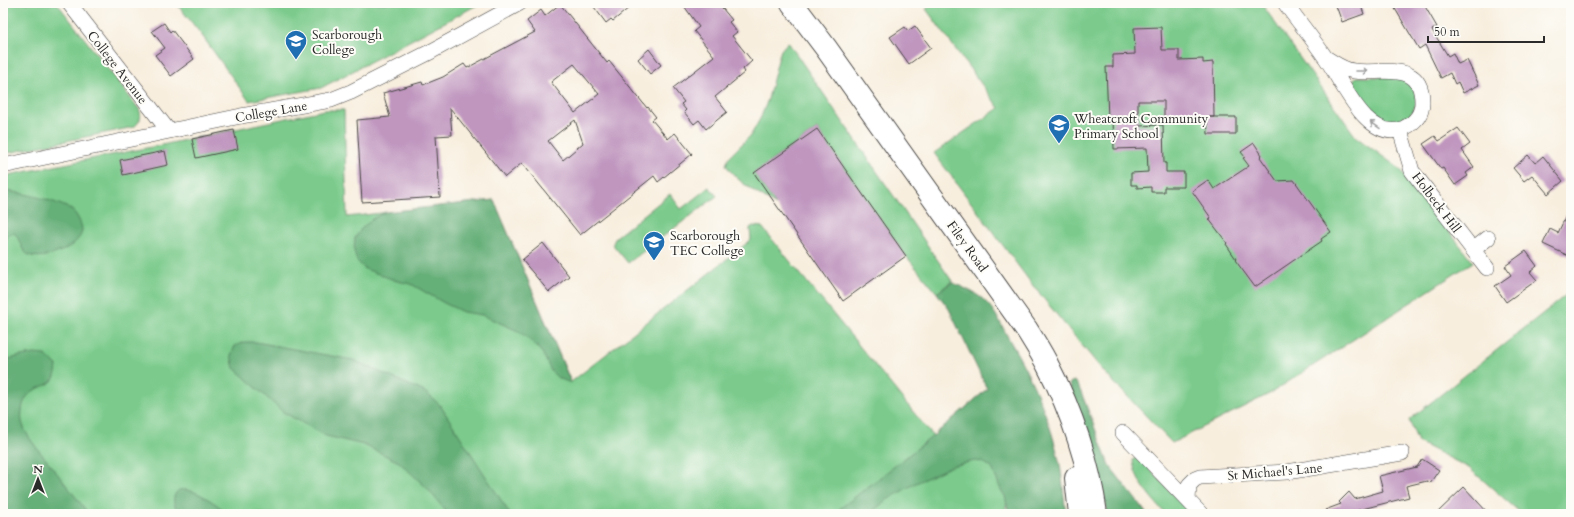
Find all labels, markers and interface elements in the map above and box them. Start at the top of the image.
scale bar [1428,18,1544,44]
text: 50 m [1434,24,1461,40]
place label: Scarborough College [312,26,382,59]
street label: College Avenue [83,27,152,108]
school or university icon: Scarborough College [283,28,309,61]
one-way arrow [1355,67,1368,75]
street label: College Lane [234,97,309,127]
place label: Wheatcroft Community Primary School [1073,110,1209,143]
school or university icon: Wheatcroft Community Primary School [1046,112,1072,145]
one-way arrow [1370,121,1381,129]
street label: Holbeck Hill [1407,169,1465,237]
street label: Filey Road [943,217,992,276]
place label: Scarborough TEC College [670,227,744,260]
school or university icon: Scarborough TEC College [641,229,667,262]
north arrow [18,459,58,499]
street label: St Michael's Lane [1227,459,1324,485]
text: N [33,462,43,477]

